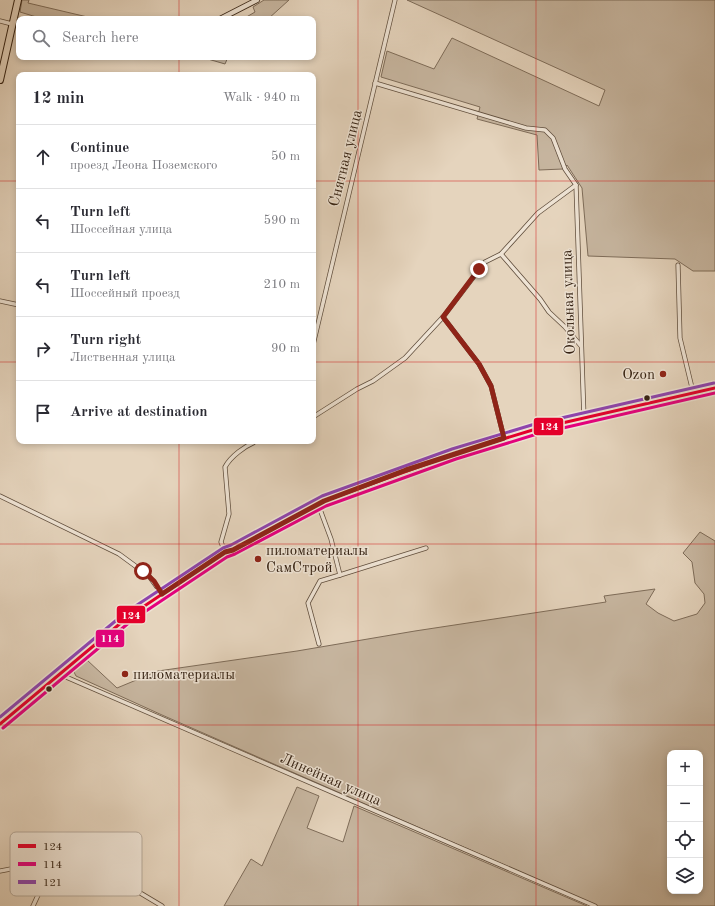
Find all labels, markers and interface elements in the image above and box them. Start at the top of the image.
search box [16,16,316,60]
icon: search [30,27,52,49]
text: Search here [62,31,139,46]
text: 12 min [32,90,85,107]
text: Walk · 940 m [223,91,300,104]
street label: Снятная улица [327,108,366,208]
text: Continue [70,141,129,156]
icon: ahead [32,146,54,168]
text: 50 m [271,150,300,163]
text: проезд Леона Поземского [70,159,218,172]
text: Turn left [70,205,130,220]
icon: left [32,210,54,232]
text: 590 m [263,214,300,227]
text: Шоссейная улица [70,223,172,236]
street label: Окольная улица [560,249,579,355]
route end [470,260,488,278]
text: Turn left [70,269,130,284]
icon: left [32,274,54,296]
text: 210 m [263,278,300,291]
text: Шоссейный проезд [70,287,180,300]
text: Turn right [70,333,141,348]
icon: right [32,338,54,360]
text: 90 m [271,342,300,355]
text: Лиственная улица [70,351,175,364]
place label: Ozon [622,368,655,383]
marker: Ozon [658,369,668,379]
unlabelled marker [642,393,652,403]
icon: arrive [32,402,54,424]
text: Arrive at destination [70,405,208,420]
line badge: 124 [533,417,564,436]
text: 124 [539,422,559,433]
place label: пиломатериалы СамСтрой [266,544,368,576]
marker: пиломатериалы СамСтрой [253,554,263,564]
route start [134,562,152,580]
line badge: 124 [116,605,146,624]
text: 124 [121,611,141,622]
line badge: 114 [95,629,125,648]
text: 114 [100,634,120,645]
place label: пиломатериалы [133,668,235,683]
marker: пиломатериалы [120,669,130,679]
unlabelled marker [44,684,54,694]
map controls [667,750,703,894]
button: + [667,750,703,786]
street label: Линейная улица [278,751,384,810]
button: − [667,786,703,822]
button: locate [667,822,703,858]
legend [10,832,142,896]
text: 124 [43,842,62,853]
button: layers [667,858,703,894]
text: 114 [43,860,62,871]
text: 121 [43,878,62,889]

